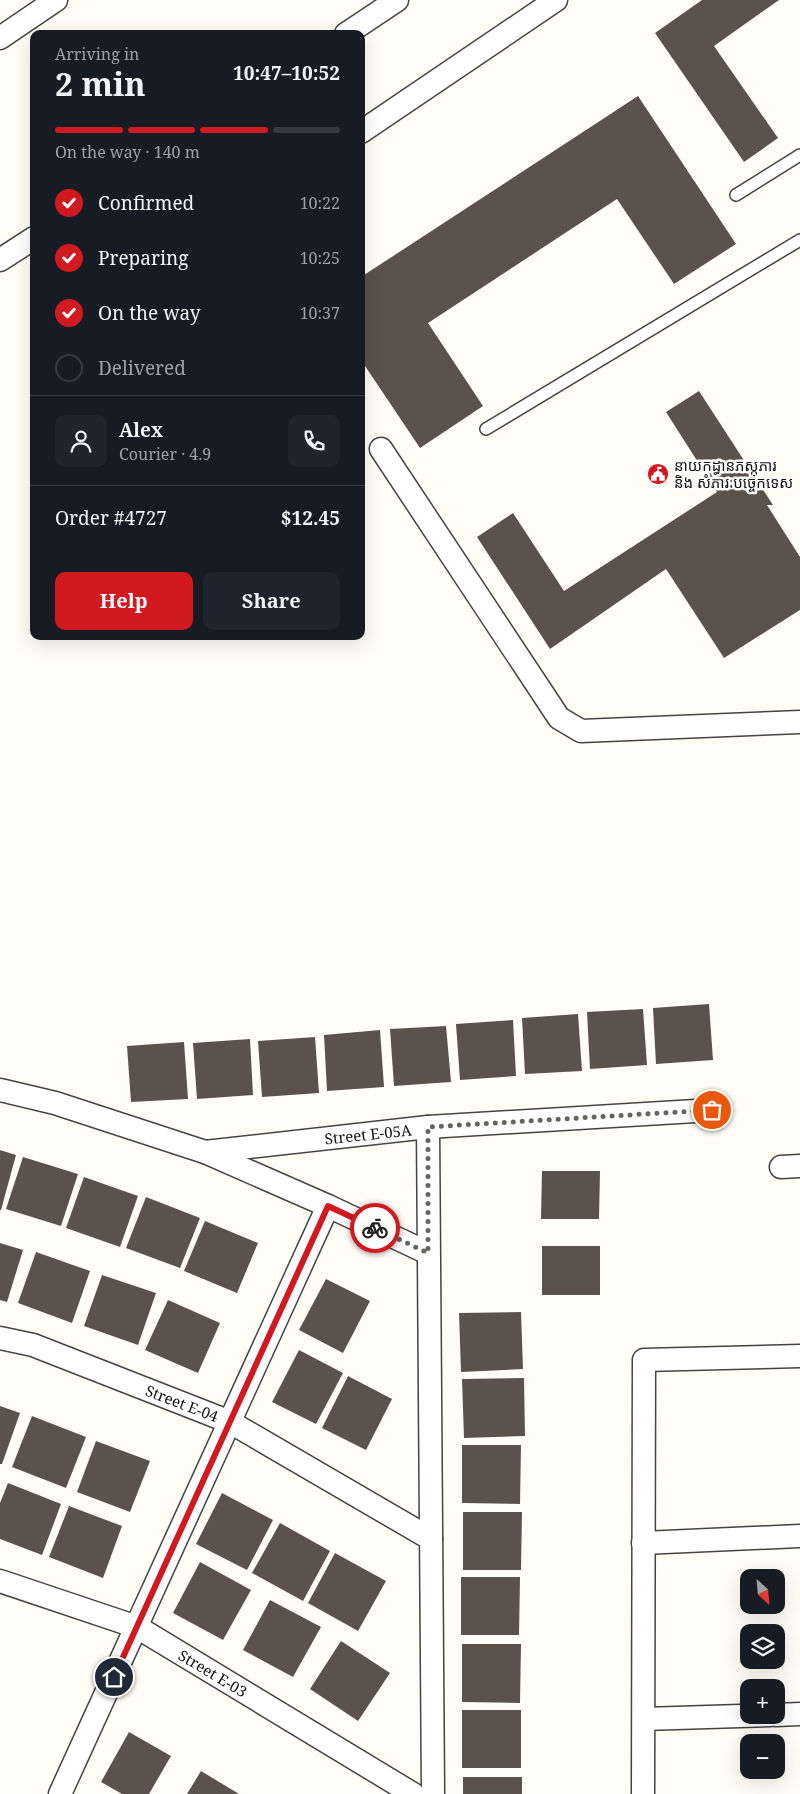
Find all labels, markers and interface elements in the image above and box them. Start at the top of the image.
text: Arriving in [55,43,139,65]
text: 10:47–10:52 [233,60,340,86]
text: 2 min [55,62,146,105]
text: On the way · 140 m [55,141,200,163]
icon: check [55,189,83,217]
text: Confirmed [98,190,194,216]
text: 10:22 [300,192,340,214]
icon: check [55,244,83,272]
text: Preparing [98,245,188,271]
text: 10:25 [300,247,340,269]
icon: check [55,299,83,327]
text: On the way [98,300,201,326]
text: 10:37 [300,302,340,324]
text: Delivered [98,355,186,381]
button: person [55,415,107,467]
button: phone [288,415,340,467]
text: Alex [119,417,163,443]
text: Courier · 4.9 [119,443,211,465]
place label: នាយកដ្ធានភស្កុភារ និង សំភារៈបច្ចេកទេស [674,455,793,492]
public building icon: នាយកដ្ធានភស្កុភារ និង សំភារៈបច្ចេកទេស [646,462,670,486]
text: Order #4727 [55,505,167,531]
text: $12.45 [281,505,340,531]
button: Help [55,572,193,630]
button: Share [203,572,340,630]
pin [691,1089,733,1131]
icon: bag [698,1096,726,1124]
street label: Street E-05A [324,1119,413,1148]
courier [350,1203,400,1253]
icon: bike [361,1214,389,1242]
street label: Street E-04 [143,1380,222,1426]
north arrow [740,1569,785,1614]
map controls [740,1569,785,1779]
button: layers [740,1624,785,1669]
street label: Street E-03 [175,1645,251,1701]
pin [93,1656,135,1698]
icon: home [100,1663,128,1691]
button: + [740,1679,785,1724]
button: − [740,1734,785,1779]

